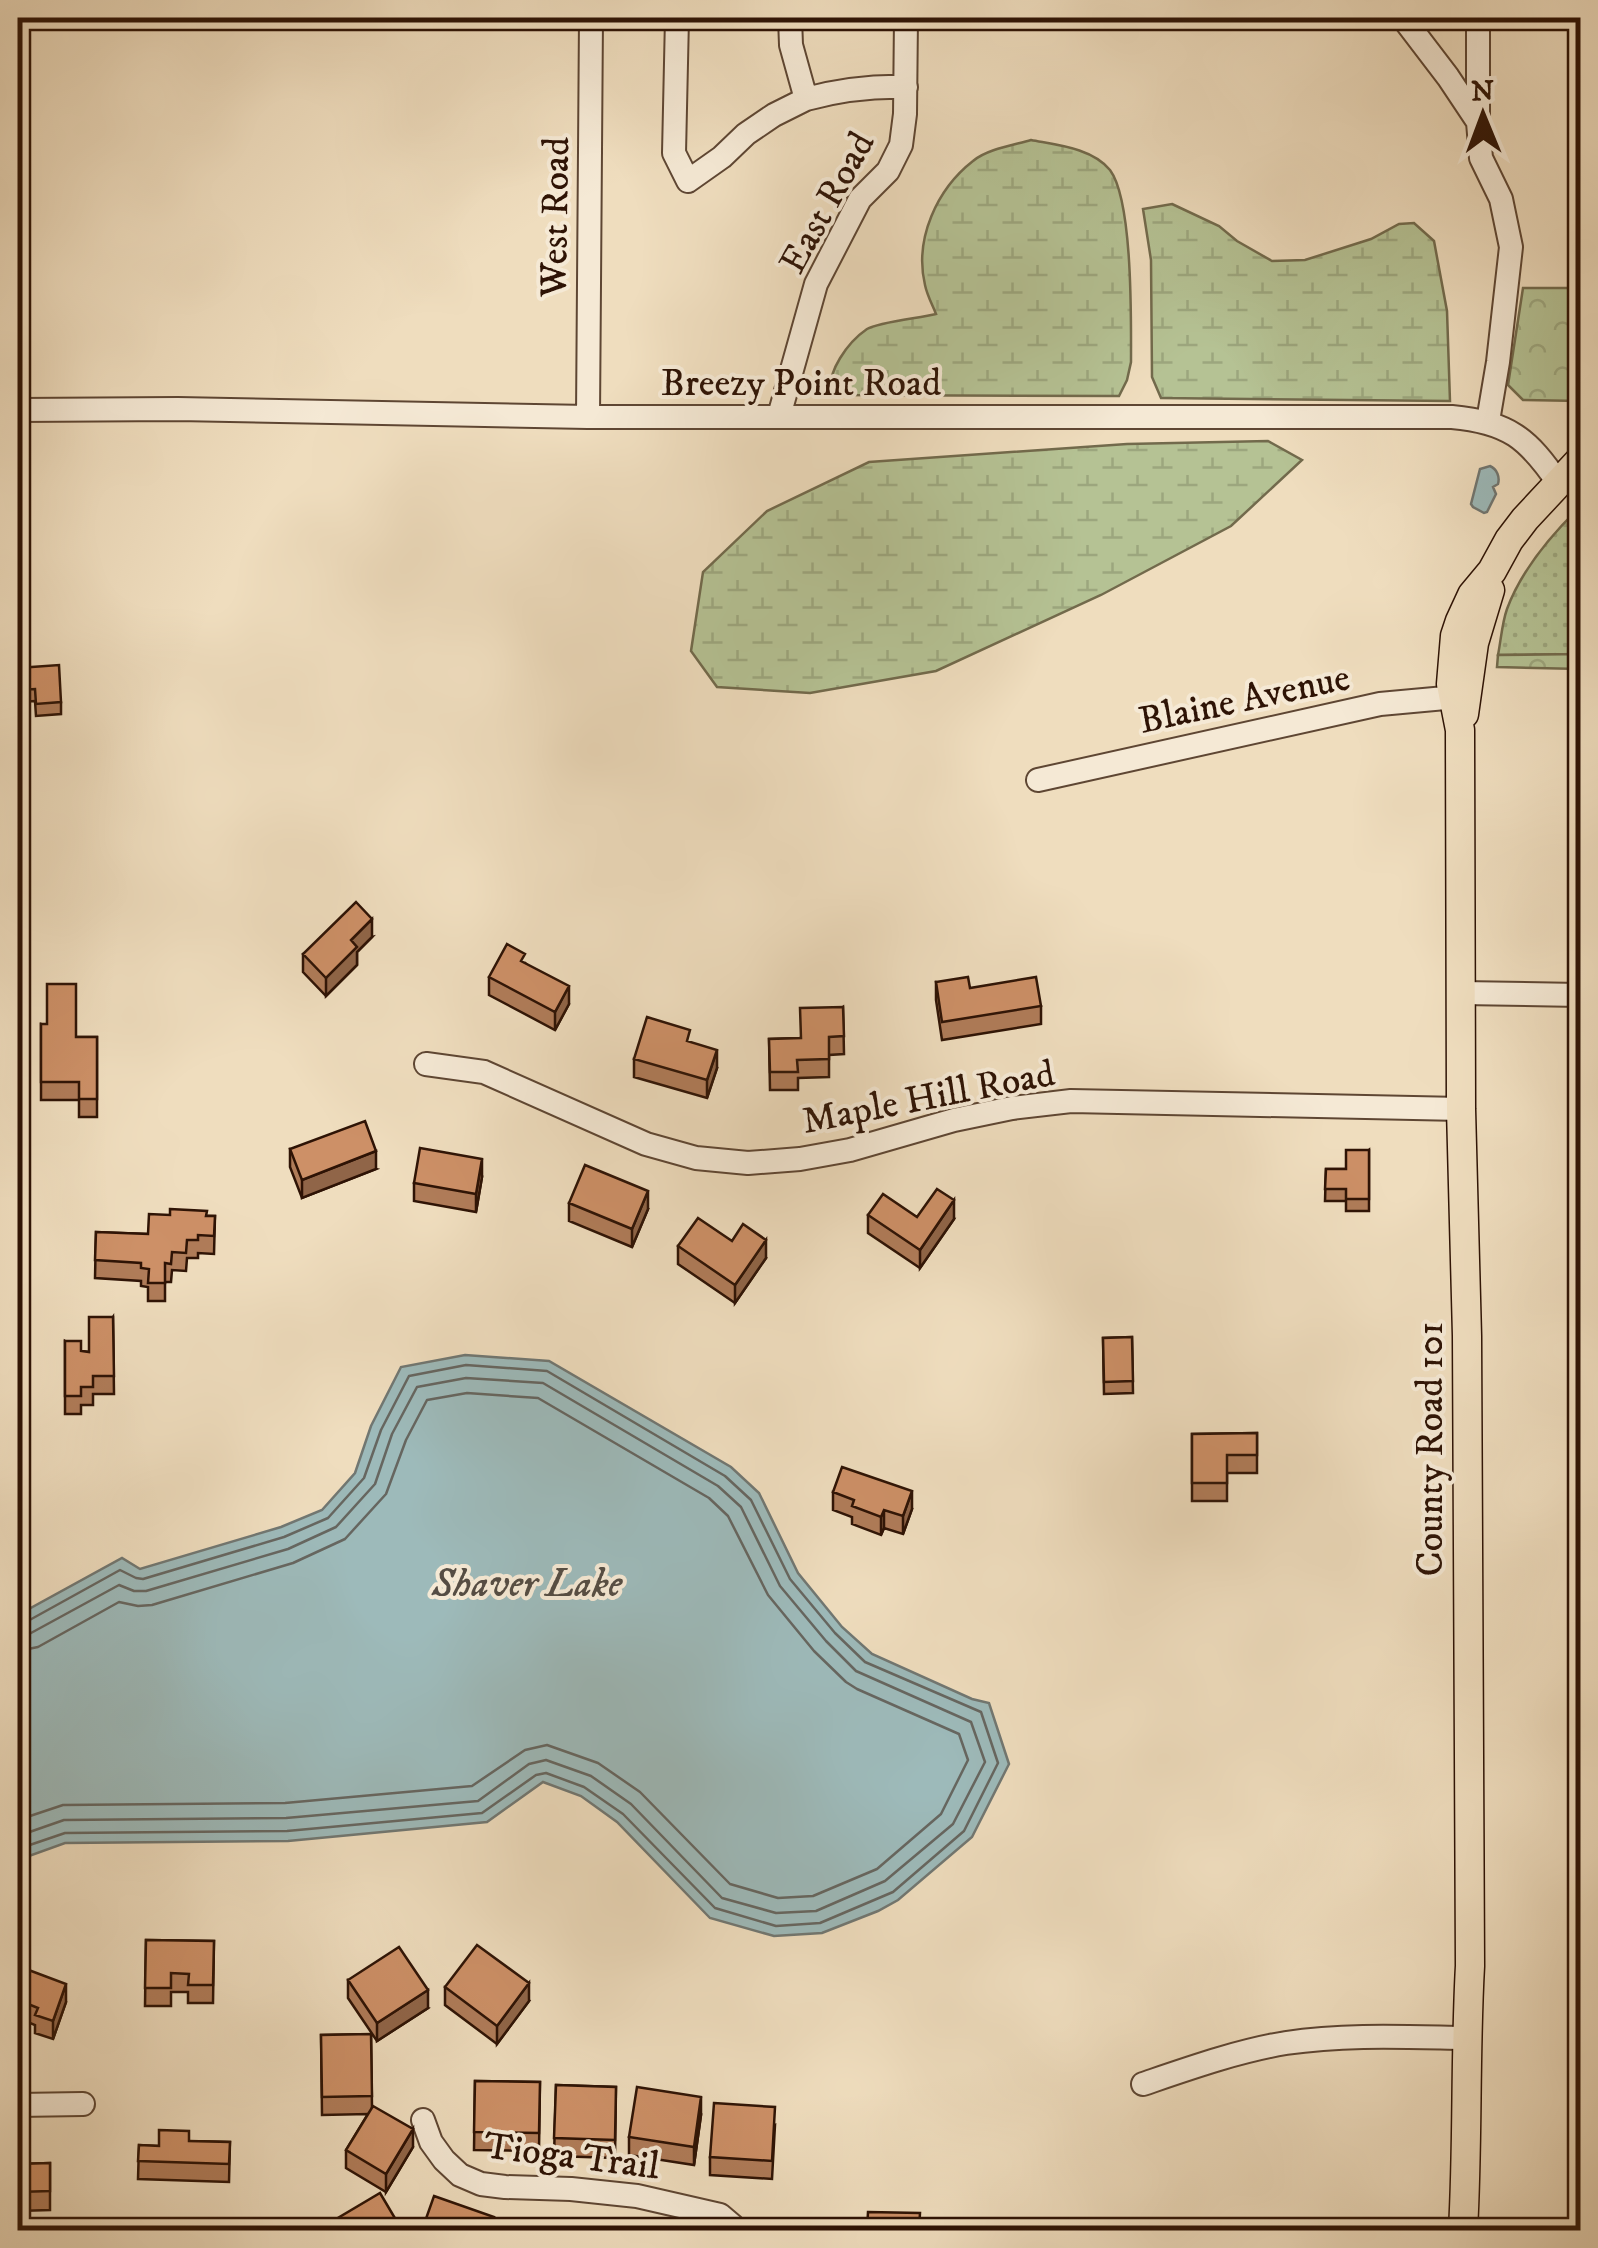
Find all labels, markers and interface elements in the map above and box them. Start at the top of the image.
north arrow [1433,65,1533,165]
text: N [1471,74,1494,109]
street label: East Road [769,124,886,282]
street label: West Road [531,136,581,299]
street label: Breezy Point Road [661,360,941,408]
street label: Blaine Avenue [1135,654,1354,746]
street label: Maple Hill Road [798,1050,1059,1146]
street label: County Road 101 [1407,1322,1455,1577]
water label: Shaver Lake [431,1560,624,1610]
street label: Tioga Trail [481,2122,663,2192]

